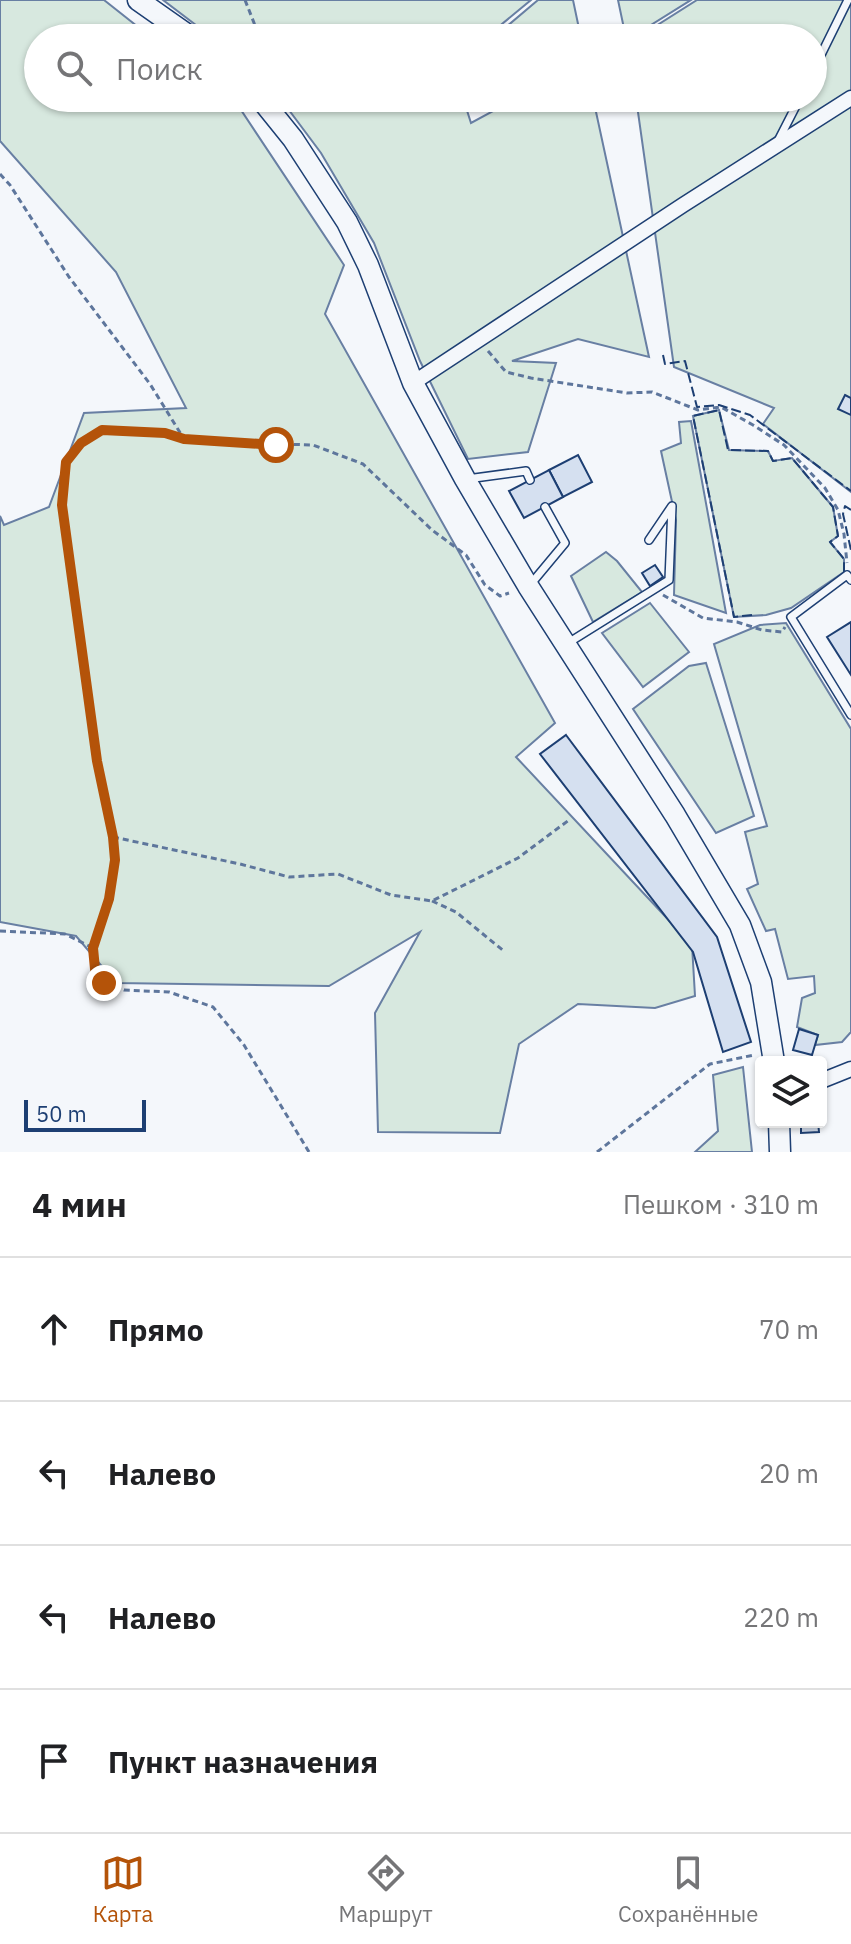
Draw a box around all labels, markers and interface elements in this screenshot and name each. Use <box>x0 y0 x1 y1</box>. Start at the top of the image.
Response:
search box <box>24 24 827 112</box>
icon: search <box>52 46 96 90</box>
text: Поиск <box>116 49 203 88</box>
route start <box>258 427 294 463</box>
route end <box>86 965 122 1001</box>
map controls <box>755 1056 827 1128</box>
button: layers <box>755 1056 827 1128</box>
scale bar <box>24 1096 146 1132</box>
text: 50 m <box>36 1099 87 1128</box>
text: 4 мин <box>32 1182 127 1226</box>
text: Пешком · 310 m <box>623 1187 819 1221</box>
icon: ahead <box>32 1307 76 1351</box>
text: Прямо <box>108 1310 204 1349</box>
text: 70 m <box>759 1312 819 1346</box>
icon: left <box>32 1451 76 1495</box>
text: Налево <box>108 1454 216 1493</box>
text: 20 m <box>759 1456 819 1490</box>
icon: left <box>32 1595 76 1639</box>
text: Налево <box>108 1598 216 1637</box>
text: 220 m <box>743 1600 819 1634</box>
icon: arrive <box>32 1739 76 1783</box>
text: Пункт назначения <box>108 1742 378 1781</box>
tab: Карта <box>93 1851 153 1928</box>
tab: Маршрут <box>339 1851 433 1928</box>
tab: Сохранённые <box>618 1851 758 1928</box>

